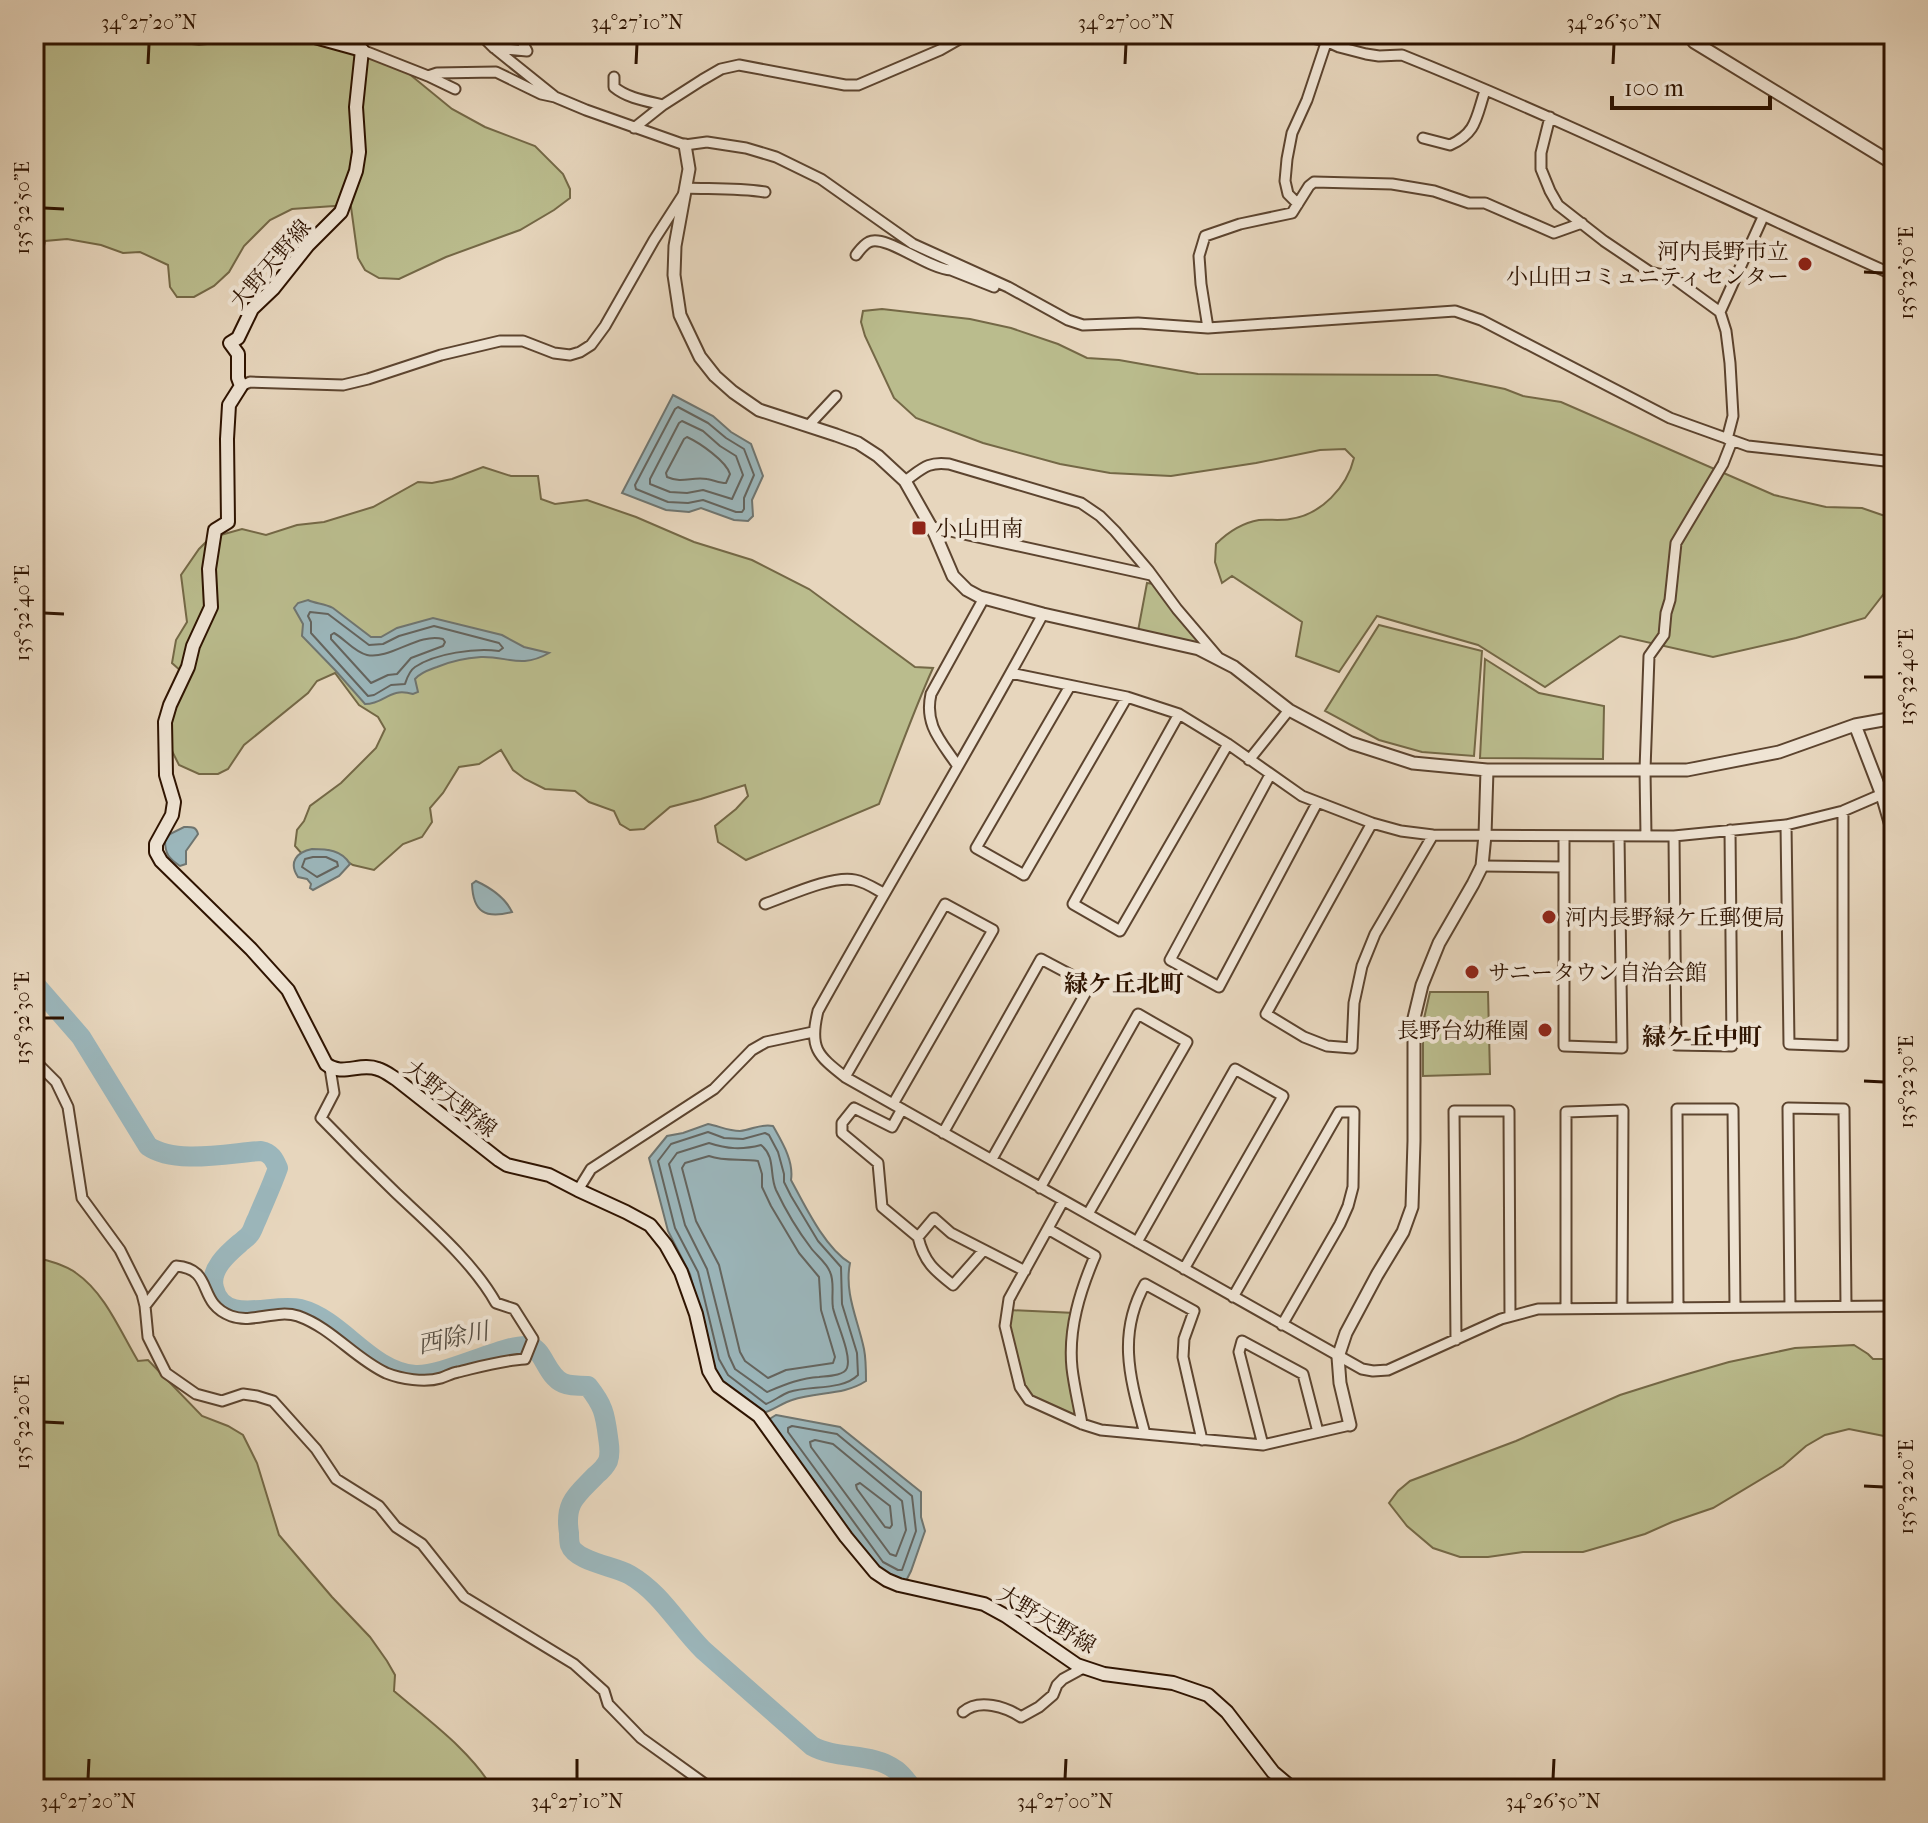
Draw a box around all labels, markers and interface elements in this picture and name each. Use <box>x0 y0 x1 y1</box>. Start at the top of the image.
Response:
text: 34°27'20"N <box>101 11 197 34</box>
text: 34°27'10"N <box>591 11 683 34</box>
text: 34°27'00"N <box>1078 11 1174 34</box>
text: 34°26'50"N <box>1566 11 1662 34</box>
scale bar <box>1612 60 1770 110</box>
text: 100 m <box>1624 74 1684 102</box>
text: 135°32'50"E <box>11 161 34 255</box>
street label: 大野天野線 <box>225 215 317 315</box>
text: 135°32'50"E <box>1895 226 1918 320</box>
place label: 河内長野市立 小山田コミュニティセンター <box>1506 239 1789 290</box>
marker: 河内長野市立 小山田コミュニティセンター <box>1796 255 1814 273</box>
place label: 小山田南 <box>935 516 1023 542</box>
marker: 小山田南 <box>910 519 928 537</box>
text: 135°32'40"E <box>11 565 34 661</box>
text: 135°32'40"E <box>1895 629 1918 725</box>
place label: 河内長野緑ケ丘郵便局 <box>1565 905 1785 931</box>
marker: 河内長野緑ケ丘郵便局 <box>1540 908 1558 926</box>
place label: サニータウン自治会館 <box>1488 960 1707 986</box>
marker: サニータウン自治会館 <box>1463 963 1481 981</box>
district label: 緑ケ丘北町 <box>1064 970 1184 998</box>
text: 135°32'30"E <box>11 971 34 1065</box>
place label: 長野台幼稚園 <box>1397 1018 1529 1044</box>
marker: 長野台幼稚園 <box>1536 1021 1554 1039</box>
district label: 緑ケ丘中町 <box>1642 1023 1762 1051</box>
text: 135°32'30"E <box>1895 1035 1918 1129</box>
street label: 大野天野線 <box>399 1055 502 1143</box>
water label: 西除川 <box>415 1316 494 1359</box>
text: 135°32'20"E <box>11 1374 34 1470</box>
text: 135°32'20"E <box>1895 1439 1918 1535</box>
street label: 大野天野線 <box>993 1580 1100 1659</box>
text: 34°27'20"N <box>40 1790 136 1813</box>
text: 34°27'10"N <box>531 1790 623 1813</box>
text: 34°27'00"N <box>1017 1790 1113 1813</box>
text: 34°26'50"N <box>1505 1790 1601 1813</box>

